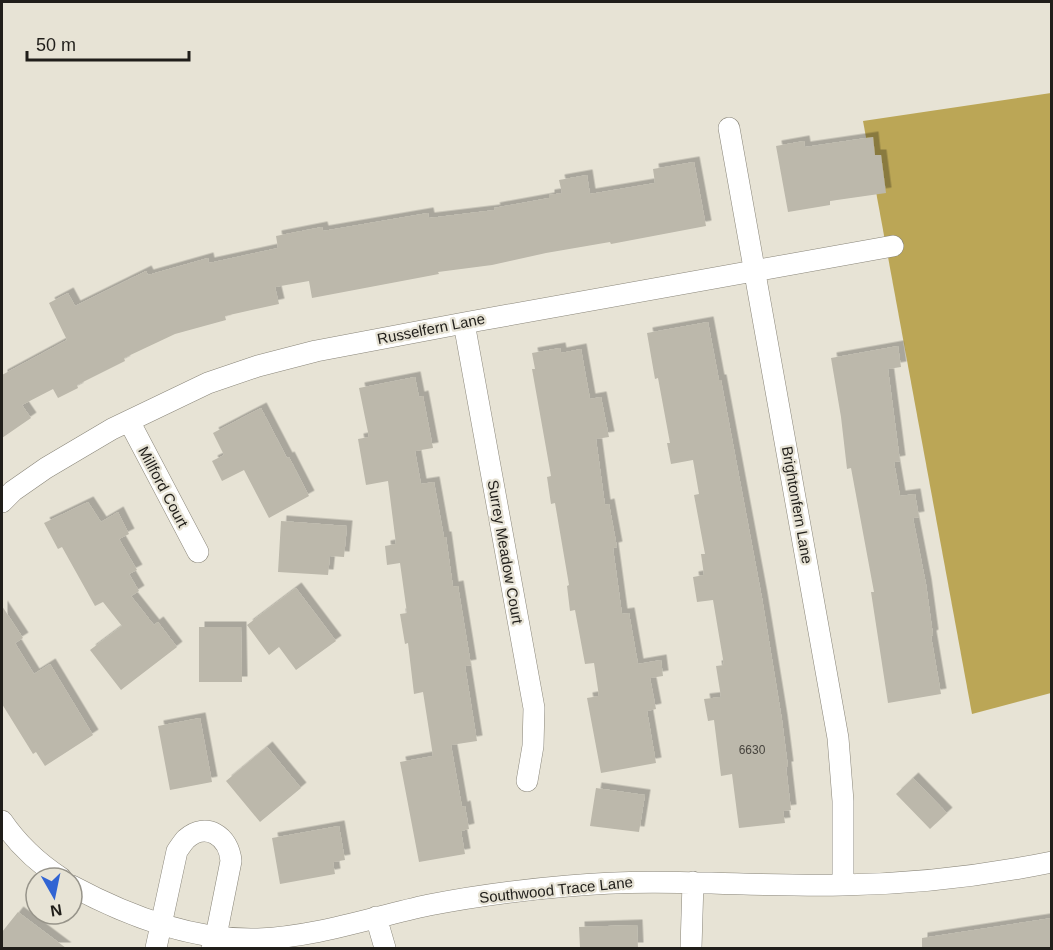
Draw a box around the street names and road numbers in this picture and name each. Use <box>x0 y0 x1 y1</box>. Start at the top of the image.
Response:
street label: Russelfern Lane <box>376 310 486 347</box>
street label: Millford Court <box>135 443 192 531</box>
street label: Brightonfern Lane <box>779 445 816 565</box>
street label: Surrey Meadow Court <box>484 479 527 626</box>
street label: Southwood Trace Lane <box>478 873 634 906</box>

